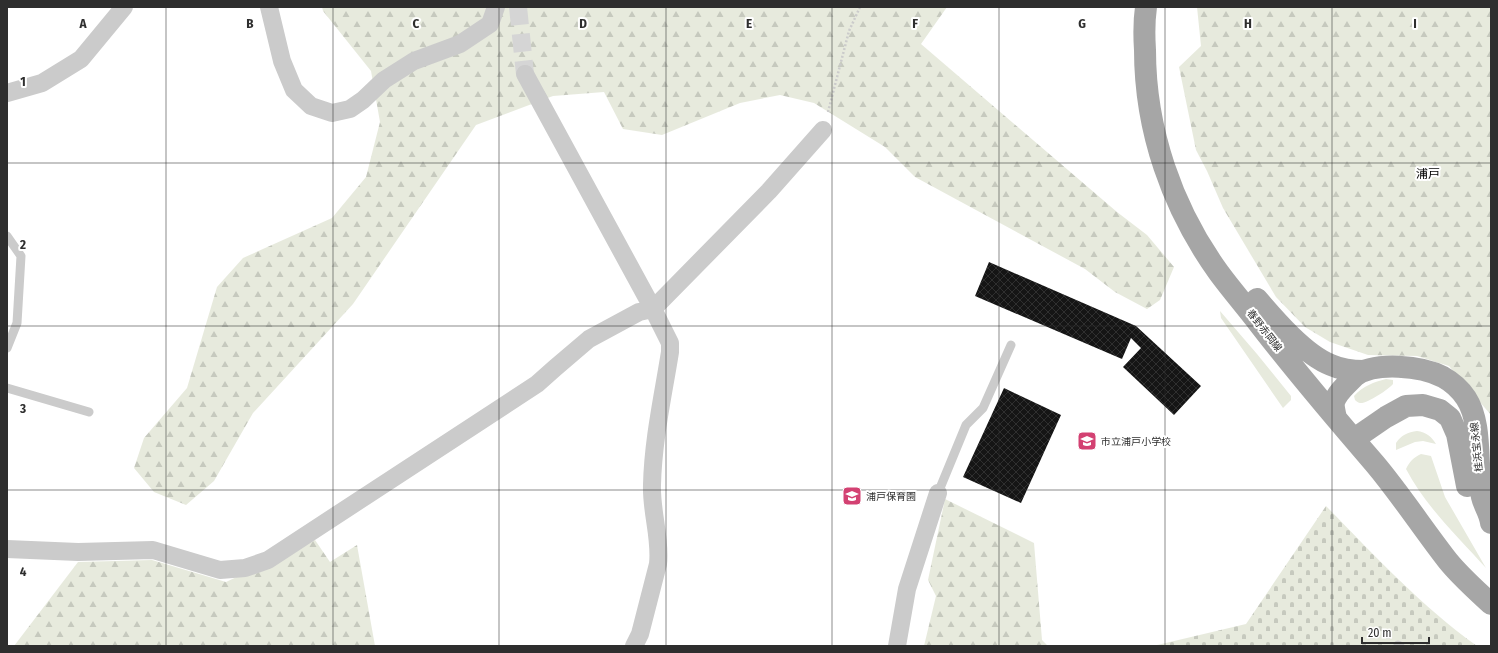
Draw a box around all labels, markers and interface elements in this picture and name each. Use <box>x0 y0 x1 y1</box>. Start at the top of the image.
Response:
text: A <box>78 16 87 31</box>
text: B <box>246 16 254 31</box>
text: C <box>413 16 420 31</box>
text: D <box>579 16 587 31</box>
text: E <box>746 16 752 31</box>
text: F <box>912 16 918 31</box>
text: G <box>1078 16 1086 31</box>
text: H <box>1244 16 1252 31</box>
text: I <box>1413 16 1417 31</box>
text: 1 <box>20 74 26 89</box>
district label: 浦戸 <box>1416 167 1440 181</box>
text: 2 <box>19 237 26 252</box>
street label: 春野赤岡線 <box>1244 307 1284 354</box>
text: 3 <box>19 401 26 416</box>
street label: 桂浜宝永線 <box>1468 421 1486 472</box>
school or university icon: 市立浦戸小学校 <box>1076 430 1098 452</box>
place label: 市立浦戸小学校 <box>1101 436 1171 448</box>
school or university icon: 浦戸保育園 <box>841 485 863 507</box>
place label: 浦戸保育園 <box>866 491 916 503</box>
text: 4 <box>20 564 27 579</box>
scale bar <box>1362 619 1429 645</box>
text: 20 m <box>1368 626 1392 640</box>

